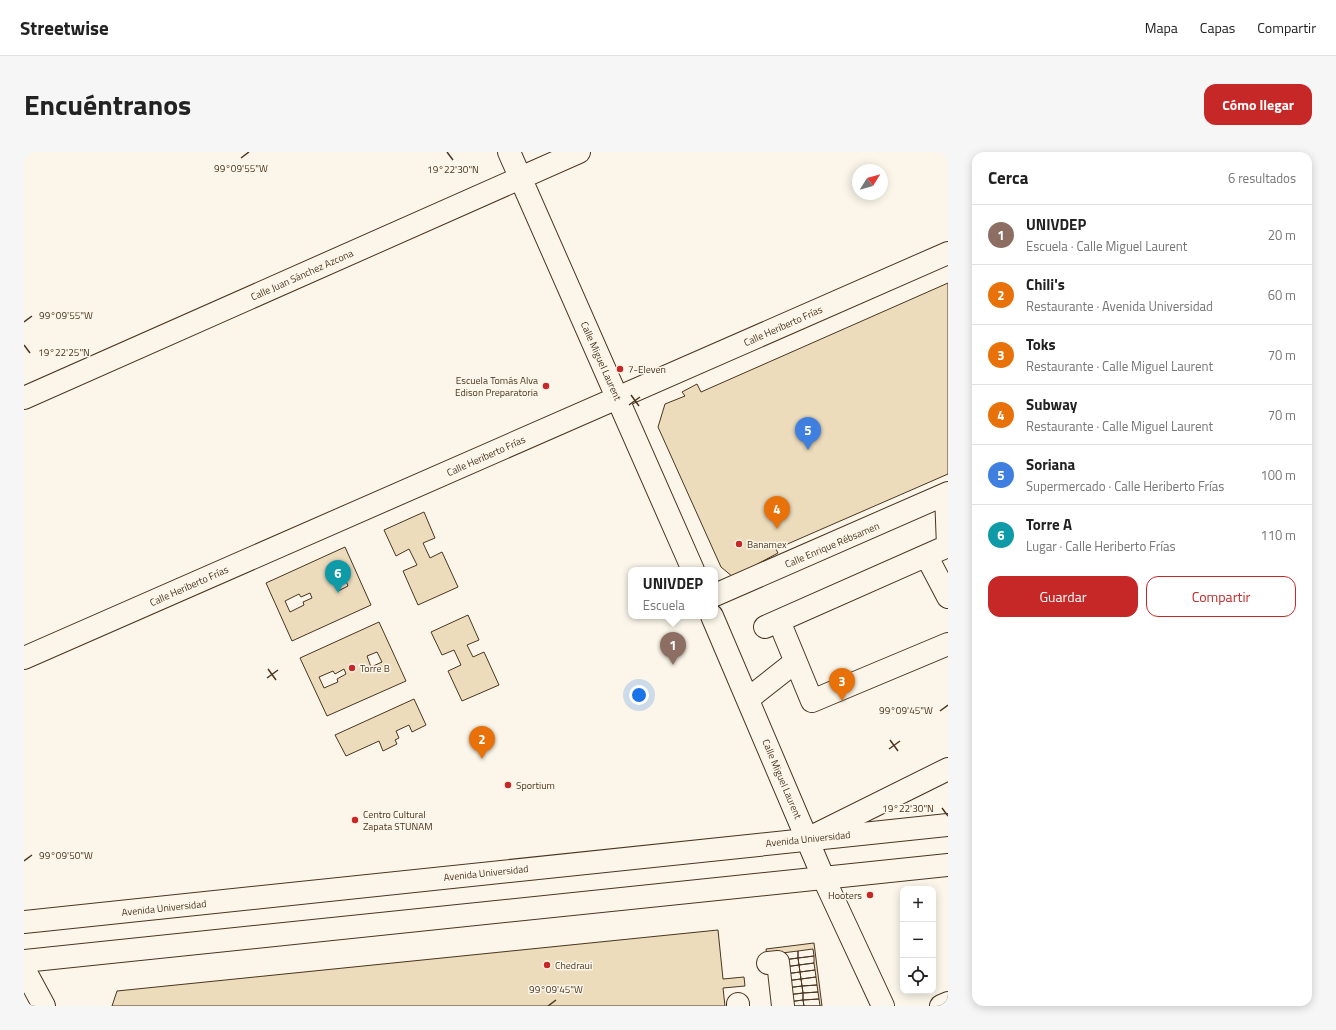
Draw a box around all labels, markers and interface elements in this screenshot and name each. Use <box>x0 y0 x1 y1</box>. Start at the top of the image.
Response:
text: Streetwise <box>20 13 109 42</box>
text: Mapa <box>1145 17 1178 38</box>
text: Capas <box>1200 17 1235 38</box>
text: Compartir <box>1257 17 1316 38</box>
text: Encuéntranos <box>24 83 191 126</box>
button: Cómo llegar <box>1204 84 1312 125</box>
text: 99°09'55"W <box>214 161 268 176</box>
text: 19°22'30"N <box>427 162 479 177</box>
north arrow <box>852 164 888 200</box>
text: Cerca <box>988 165 1028 191</box>
text: 6 resultados <box>1228 168 1296 188</box>
text: UNIVDEP <box>1026 213 1086 236</box>
text: 1 <box>997 225 1005 245</box>
text: 20 m <box>1268 225 1296 245</box>
text: Escuela · Calle Miguel Laurent <box>1026 236 1187 256</box>
street label: Calle Juan Sánchez Azcona <box>248 246 356 304</box>
text: Chili's <box>1026 273 1065 296</box>
text: 2 <box>997 285 1005 305</box>
text: 60 m <box>1268 285 1296 305</box>
text: Restaurante · Avenida Universidad <box>1026 296 1213 316</box>
street label: Calle Heriberto Frías <box>741 302 825 350</box>
text: 99°09'55"W <box>39 308 93 323</box>
street label: Calle Miguel Laurent <box>577 319 625 403</box>
text: Toks <box>1026 333 1056 356</box>
text: 19°22'25"N <box>38 345 90 360</box>
text: 3 <box>997 345 1005 365</box>
text: 70 m <box>1268 345 1296 365</box>
text: Restaurante · Calle Miguel Laurent <box>1026 356 1213 376</box>
place label: 7-Eleven <box>628 362 666 377</box>
marker: 7-Eleven <box>615 364 625 374</box>
place label: Escuela Tomás Alva Edison Preparatoria <box>455 373 538 400</box>
marker: Escuela Tomás Alva Edison Preparatoria <box>541 381 551 391</box>
text: Subway <box>1026 393 1077 416</box>
text: 4 <box>997 405 1005 425</box>
text: 70 m <box>1268 405 1296 425</box>
text: Restaurante · Calle Miguel Laurent <box>1026 416 1213 436</box>
pin: 5 <box>795 417 821 450</box>
street label: Calle Heriberto Frías <box>444 432 528 480</box>
text: Soriana <box>1026 453 1075 476</box>
text: 5 <box>997 465 1005 485</box>
text: 100 m <box>1260 465 1296 485</box>
text: Supermercado · Calle Heriberto Frías <box>1026 476 1224 496</box>
pin: 4 <box>764 496 790 529</box>
text: Torre A <box>1026 513 1072 536</box>
street label: Calle Enrique Rébsamen <box>782 518 882 572</box>
text: 6 <box>997 525 1005 545</box>
text: 110 m <box>1260 525 1296 545</box>
text: Lugar · Calle Heriberto Frías <box>1026 536 1176 556</box>
place label: Banamex <box>747 537 787 552</box>
marker: Banamex <box>734 539 744 549</box>
pin: 6 <box>325 560 351 593</box>
street label: Calle Heriberto Frías <box>147 562 231 610</box>
popup <box>628 567 718 619</box>
text: UNIVDEP <box>643 572 703 595</box>
button: Guardar <box>988 576 1138 617</box>
button: Compartir <box>1146 576 1296 617</box>
text: Escuela <box>643 595 685 615</box>
pin: 1 <box>660 632 686 665</box>
place label: Torre B <box>360 661 390 676</box>
marker: Torre B <box>347 663 357 673</box>
pin: 3 <box>829 668 855 701</box>
your location <box>629 685 649 705</box>
text: 99°09'45"W <box>879 703 933 718</box>
pin: 2 <box>469 726 495 759</box>
street label: Calle Miguel Laurent <box>758 737 806 822</box>
place label: Sportium <box>516 778 555 793</box>
marker: Sportium <box>503 780 513 790</box>
text: 19°22'30"N <box>882 801 934 816</box>
place label: Centro Cultural Zapata STUNAM <box>363 807 433 834</box>
marker: Centro Cultural Zapata STUNAM <box>350 815 360 825</box>
street label: Avenida Universidad <box>765 827 851 851</box>
text: 99°09'50"W <box>39 848 93 863</box>
street label: Avenida Universidad <box>443 861 529 885</box>
map controls <box>900 886 936 994</box>
button: + <box>900 886 936 922</box>
place label: Hooters <box>828 888 862 903</box>
marker: Hooters <box>865 890 875 900</box>
street label: Avenida Universidad <box>121 896 207 920</box>
button: − <box>900 922 936 958</box>
place label: Chedraui <box>555 958 592 973</box>
button: locate <box>900 958 936 994</box>
marker: Chedraui <box>542 960 552 970</box>
text: 99°09'45"W <box>529 982 583 997</box>

